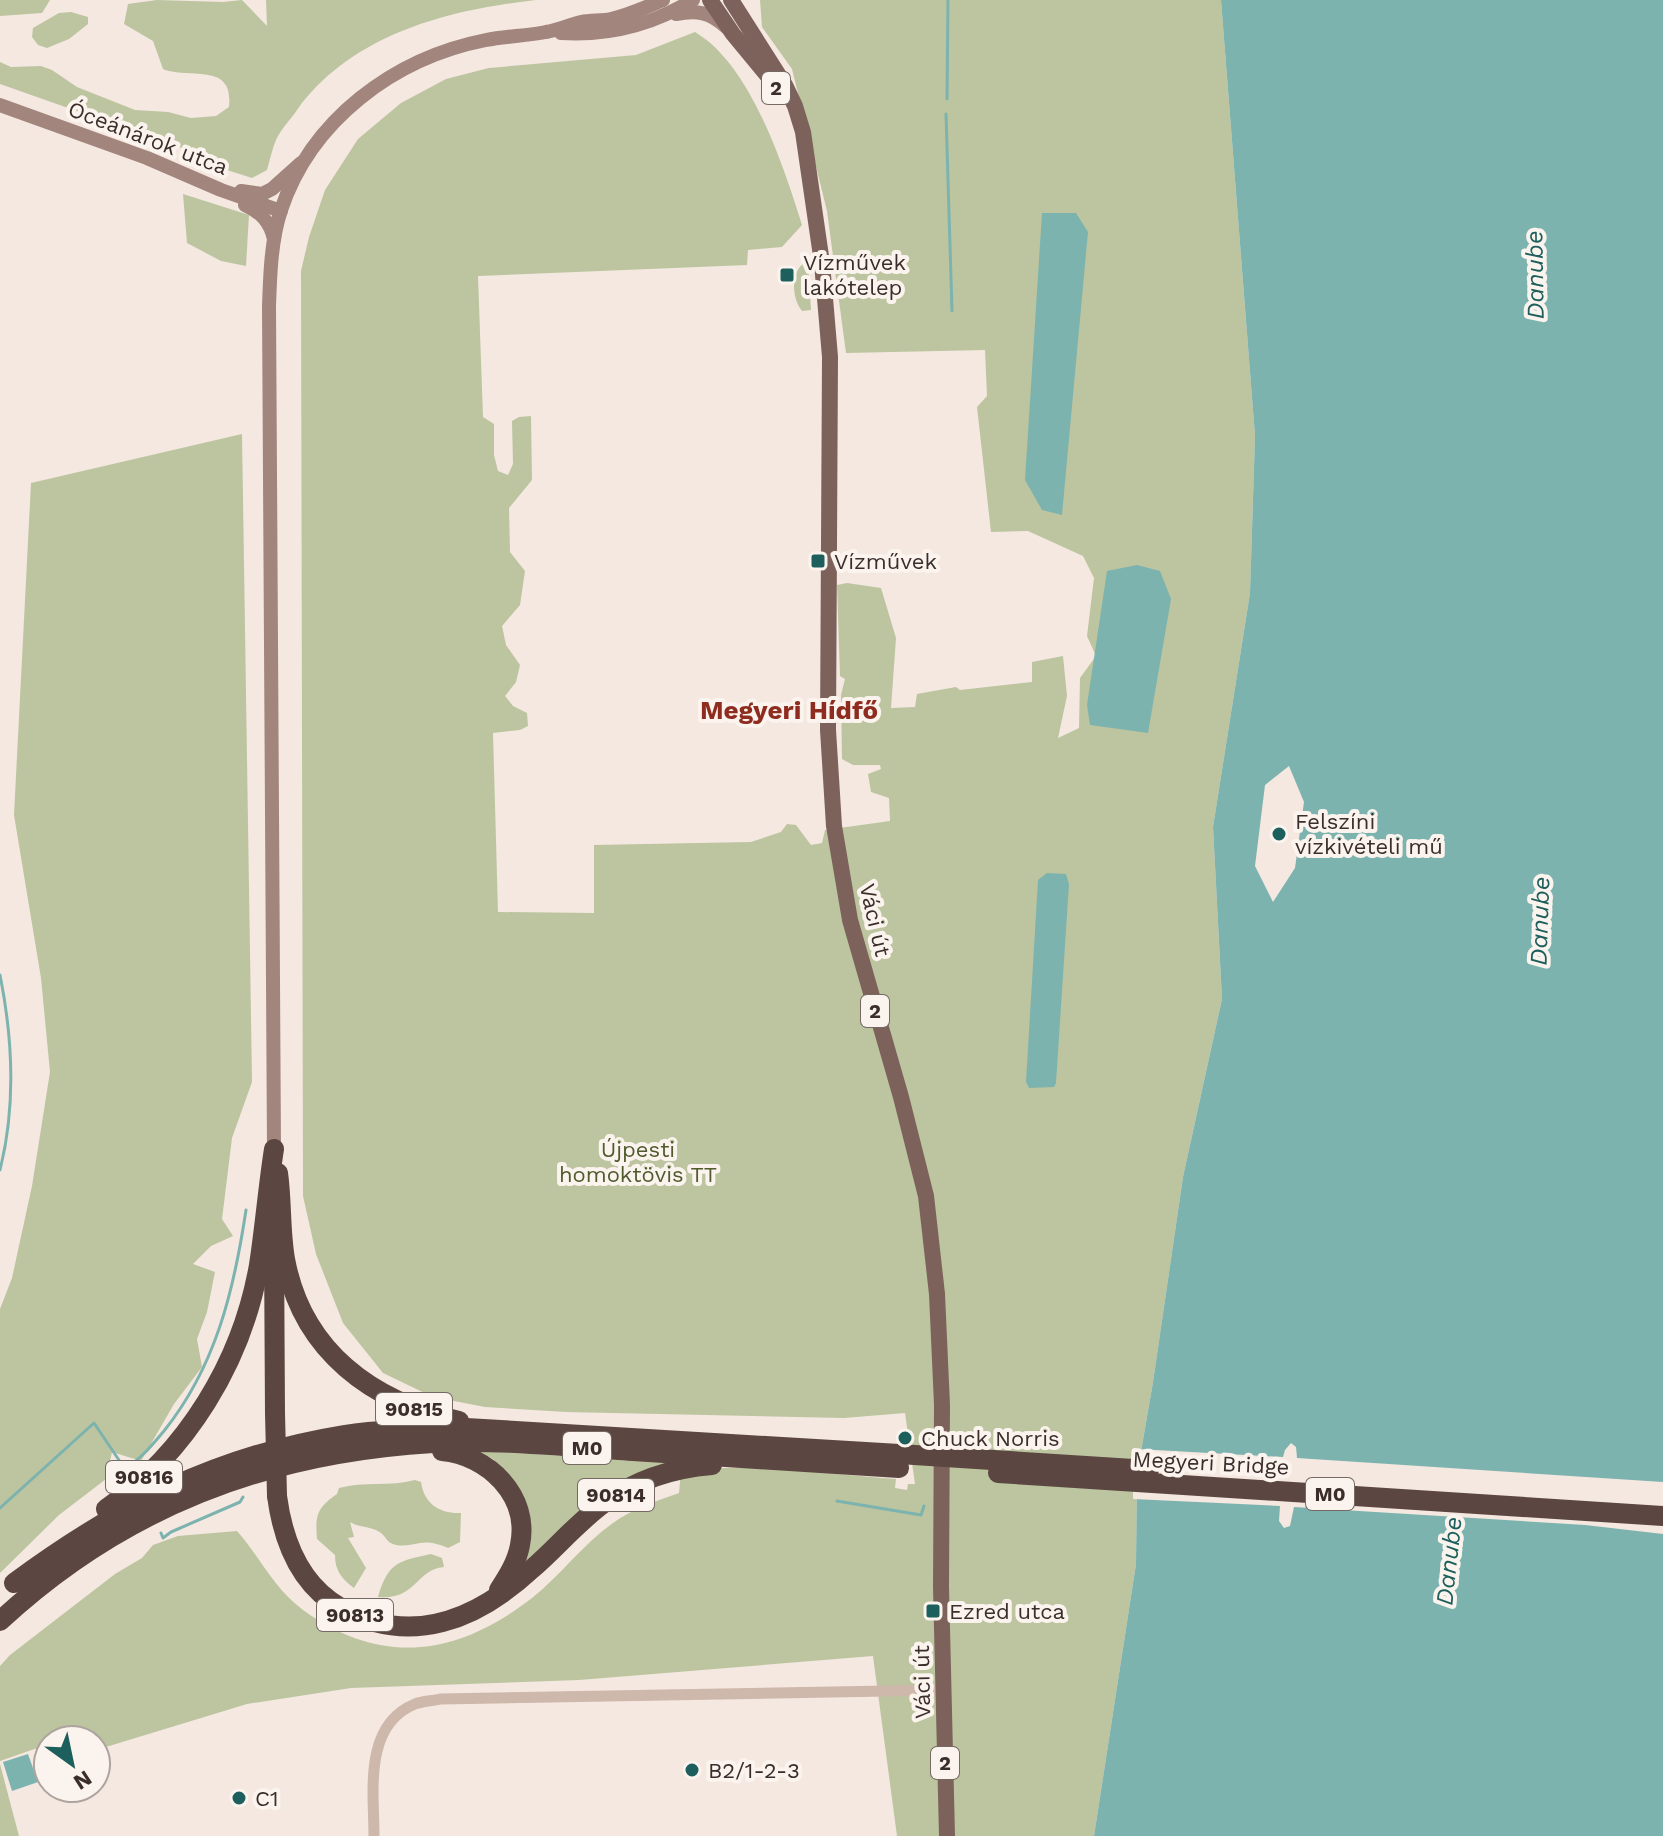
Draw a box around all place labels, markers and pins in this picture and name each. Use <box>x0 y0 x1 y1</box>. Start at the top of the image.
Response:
place label: Vízművek lakótelep <box>803 250 906 300</box>
marker: Vízművek lakótelep <box>778 266 796 284</box>
place label: Vízművek <box>834 549 937 574</box>
marker: Vízművek <box>809 552 827 570</box>
place label: Felszíni vízkivételi mű <box>1295 809 1443 859</box>
marker: Felszíni vízkivételi mű <box>1270 825 1288 843</box>
place label: Chuck Norris <box>921 1426 1060 1451</box>
marker: Chuck Norris <box>896 1429 914 1447</box>
place label: Ezred utca <box>949 1599 1065 1624</box>
marker: Ezred utca <box>924 1602 942 1620</box>
place label: B2/1-2-3 <box>708 1758 800 1783</box>
marker: B2/1-2-3 <box>683 1761 701 1779</box>
place label: C1 <box>255 1786 279 1811</box>
marker: C1 <box>230 1789 248 1807</box>

